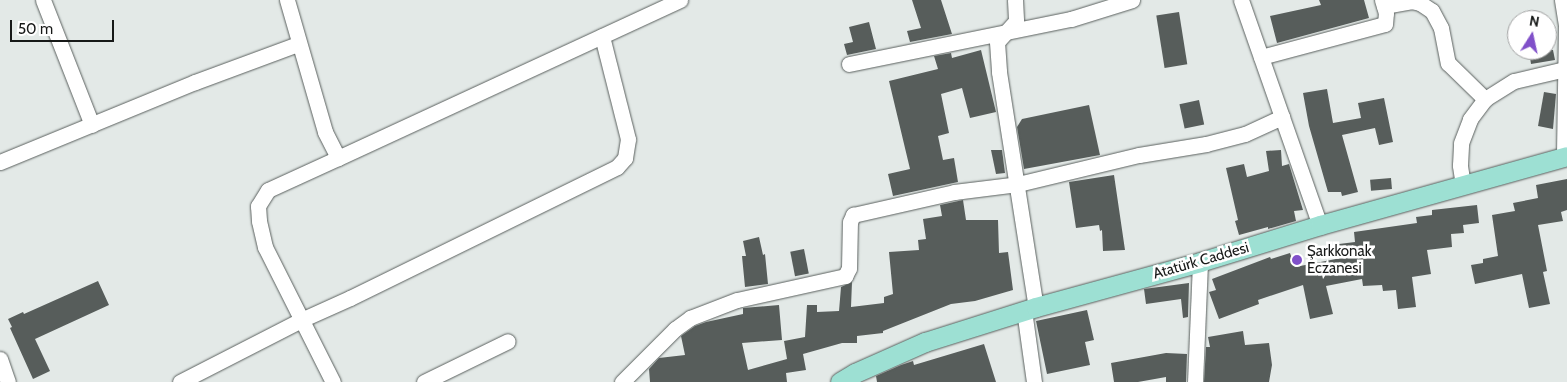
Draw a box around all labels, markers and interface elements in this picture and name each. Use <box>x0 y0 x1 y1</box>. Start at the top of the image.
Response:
scale bar <box>12 10 116 42</box>
north arrow <box>1507 10 1557 60</box>
text: N <box>1528 11 1541 31</box>
text: 50 m <box>18 20 53 38</box>
street label: Atatürk Caddesi <box>1151 239 1251 283</box>
place label: Şarkkonak Eczanesi <box>1307 242 1371 277</box>
marker: Şarkkonak Eczanesi <box>1291 254 1303 266</box>

